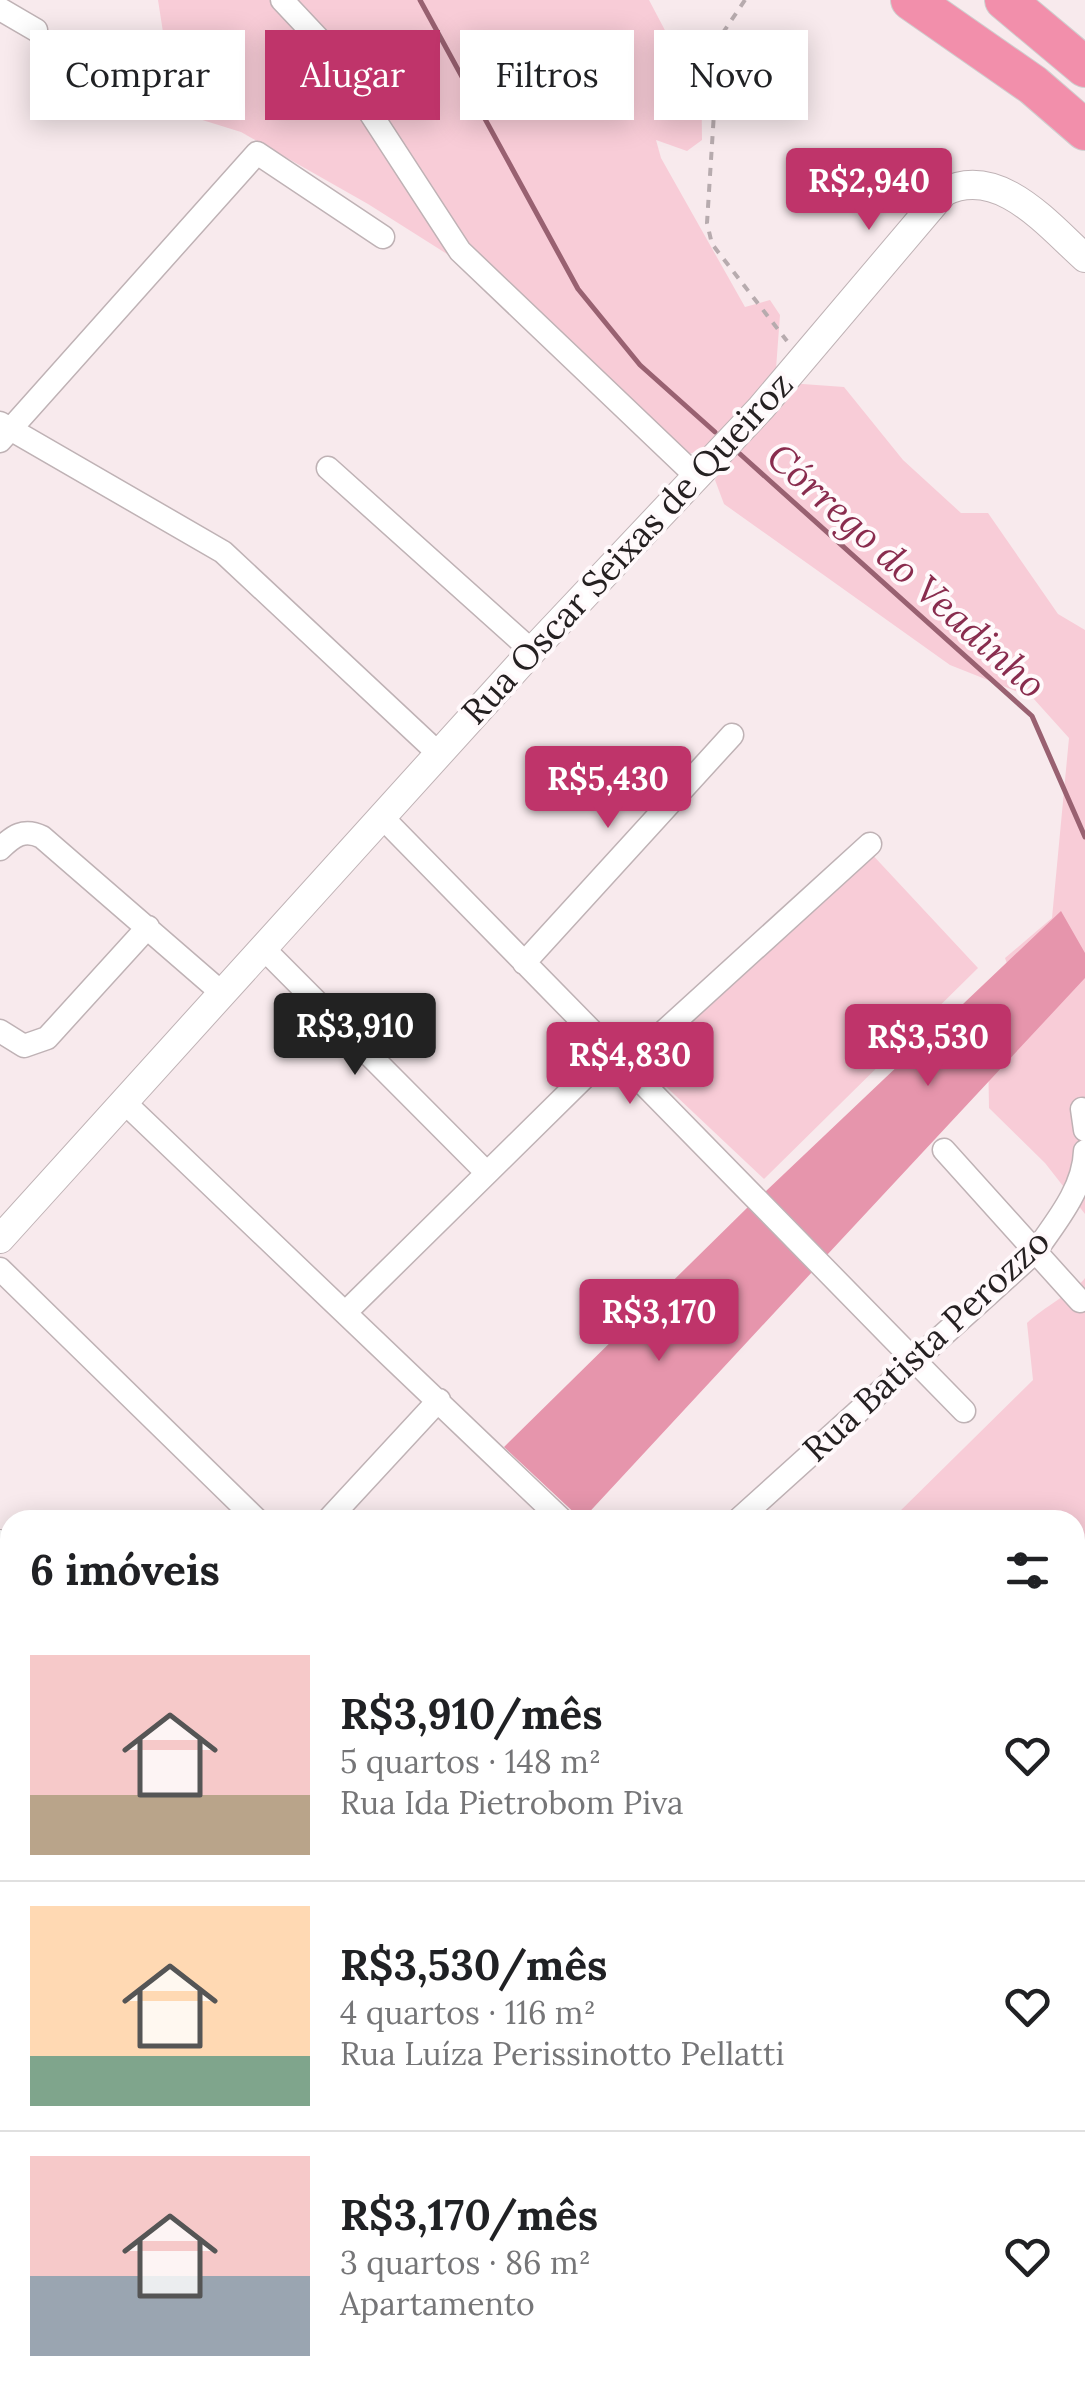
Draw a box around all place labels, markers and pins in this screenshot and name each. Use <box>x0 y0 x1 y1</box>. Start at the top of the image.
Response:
pin: R$2,940 <box>777 148 961 233</box>
pin: R$5,430 <box>516 746 700 831</box>
pin: R$3,910 <box>263 993 447 1078</box>
pin: R$3,530 <box>836 1004 1020 1089</box>
pin: R$4,830 <box>538 1022 722 1107</box>
pin: R$3,170 <box>567 1279 751 1364</box>

